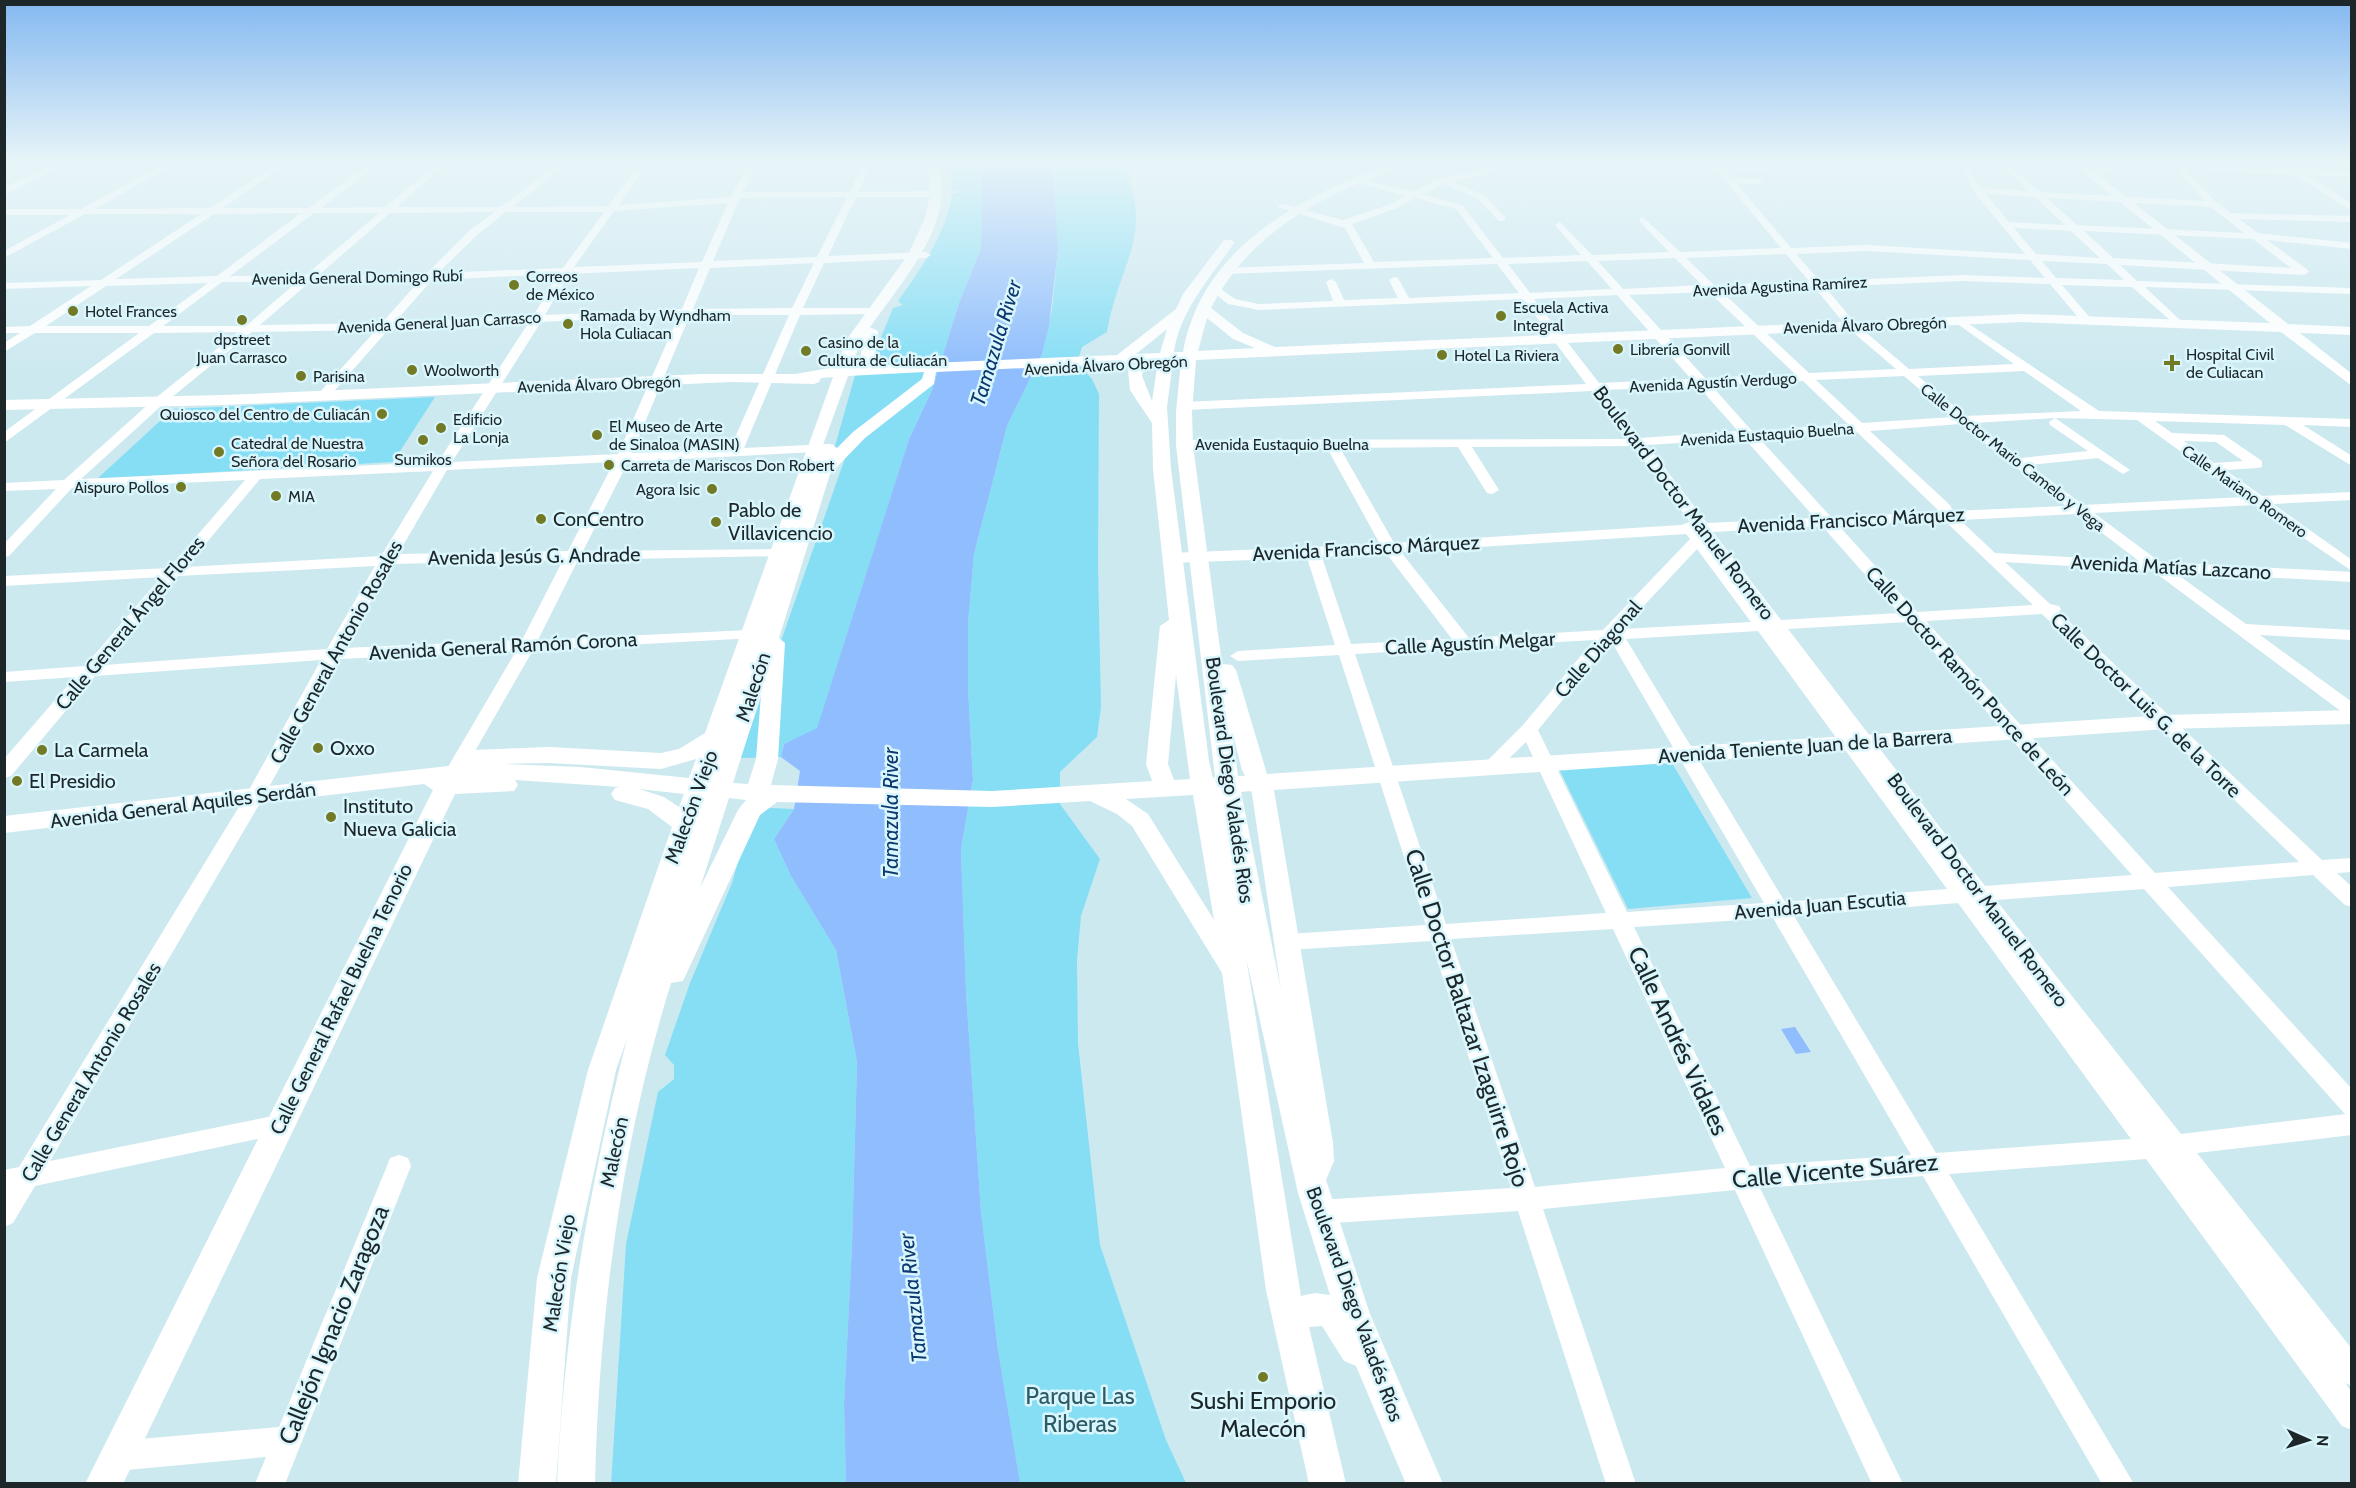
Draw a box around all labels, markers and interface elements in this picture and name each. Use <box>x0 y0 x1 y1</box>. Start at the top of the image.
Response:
street label: Avenida General Domingo Rubí <box>251 266 463 289</box>
place label: Correos de México <box>526 267 595 304</box>
street label: Avenida Agustina Ramírez <box>1692 272 1868 301</box>
water label: Tamazula River <box>965 275 1027 409</box>
marker: Correos de México <box>507 278 521 292</box>
place label: Escuela Activa Integral <box>1513 298 1609 335</box>
place label: Hotel Frances <box>85 302 177 321</box>
marker: Hotel Frances <box>66 304 80 318</box>
place label: Ramada by Wyndham Hola Culiacan <box>580 306 731 343</box>
street label: Avenida General Juan Carrasco <box>337 308 542 337</box>
marker: Escuela Activa Integral <box>1494 309 1508 323</box>
marker: dpstreet Juan Carrasco <box>235 313 249 327</box>
street label: Avenida Álvaro Obregón <box>1783 313 1947 338</box>
marker: Ramada by Wyndham Hola Culiacan <box>561 317 575 331</box>
place label: dpstreet Juan Carrasco <box>196 330 287 367</box>
place label: Casino de la Cultura de Culiacán <box>818 333 947 370</box>
place label: Librería Gonvill <box>1630 340 1730 359</box>
marker: Librería Gonvill <box>1611 342 1625 356</box>
marker: Casino de la Cultura de Culiacán <box>799 344 813 358</box>
place label: Hospital Civil de Culiacan <box>2186 345 2274 382</box>
place label: Hotel La Riviera <box>1454 346 1559 365</box>
marker: Hotel La Riviera <box>1435 348 1449 362</box>
street label: Avenida Álvaro Obregón <box>1024 352 1188 379</box>
marker: Hospital Civil de Culiacan <box>2163 354 2181 372</box>
place label: Woolworth <box>424 361 499 380</box>
marker: Woolworth <box>405 363 419 377</box>
place label: Parisina <box>313 367 365 386</box>
marker: Parisina <box>294 369 308 383</box>
street label: Avenida Agustín Verdugo <box>1629 369 1797 396</box>
street label: Avenida Álvaro Obregón <box>517 372 681 397</box>
street label: Calle Doctor Mario Camelo y Vega <box>1917 379 2109 536</box>
street label: Boulevard Doctor Manuel Romero <box>1588 381 1780 625</box>
place label: Quiosco del Centro de Culiacán <box>160 405 370 424</box>
marker: Quiosco del Centro de Culiacán <box>375 407 389 421</box>
place label: Edificio La Lonja <box>453 410 509 447</box>
place label: El Museo de Arte de Sinaloa (MASIN) <box>609 417 740 454</box>
street label: Avenida Eustaquio Buelna <box>1680 419 1855 450</box>
marker: Edificio La Lonja <box>434 421 448 435</box>
marker: El Museo de Arte de Sinaloa (MASIN) <box>590 428 604 442</box>
marker: Sumikos <box>416 433 430 447</box>
place label: Catedral de Nuestra Señora del Rosario <box>231 434 364 471</box>
street label: Avenida Eustaquio Buelna <box>1195 435 1369 454</box>
street label: Calle Mariano Romero <box>2178 441 2311 542</box>
marker: Catedral de Nuestra Señora del Rosario <box>212 445 226 459</box>
place label: Sumikos <box>394 450 452 469</box>
place label: Carreta de Mariscos Don Robert <box>621 456 835 475</box>
marker: Carreta de Mariscos Don Robert <box>602 458 616 472</box>
place label: Aispuro Pollos <box>74 478 169 497</box>
marker: Aispuro Pollos <box>174 480 188 494</box>
place label: Agora Isic <box>636 480 700 499</box>
marker: Agora Isic <box>705 482 719 496</box>
place label: MIA <box>288 487 315 506</box>
marker: MIA <box>269 489 283 503</box>
place label: Pablo de Villavicencio <box>728 498 833 545</box>
street label: Avenida Francisco Márquez <box>1737 502 1965 538</box>
place label: ConCentro <box>553 507 644 531</box>
marker: ConCentro <box>534 512 548 526</box>
marker: Pablo de Villavicencio <box>709 515 723 529</box>
street label: Avenida Francisco Márquez <box>1252 530 1480 566</box>
street label: Calle General Ángel Flores <box>50 531 210 715</box>
street label: Calle General Antonio Rosales <box>265 536 407 768</box>
street label: Avenida Jesús G. Andrade <box>428 542 640 570</box>
street label: Avenida Matías Lazcano <box>2070 550 2272 584</box>
street label: Calle Doctor Ramón Ponce de León <box>1861 562 2079 800</box>
street label: Calle Diagonal <box>1549 595 1647 702</box>
street label: Calle Doctor Luis G. de la Torre <box>2046 608 2246 802</box>
street label: Avenida General Ramón Corona <box>368 627 638 665</box>
street label: Calle Agustín Melgar <box>1384 627 1556 659</box>
street label: Malecón <box>731 649 775 725</box>
street label: Boulevard Diego Valadés Ríos <box>1201 655 1259 905</box>
street label: Avenida Teniente Juan de la Barrera <box>1657 724 1953 768</box>
place label: Oxxo <box>330 736 375 760</box>
place label: La Carmela <box>54 738 149 762</box>
marker: Oxxo <box>311 741 325 755</box>
marker: La Carmela <box>35 743 49 757</box>
water label: Tamazula River <box>878 746 903 878</box>
street label: Malecón Viejo <box>659 747 723 867</box>
street label: Boulevard Doctor Manuel Romero <box>1882 768 2074 1012</box>
place label: El Presidio <box>29 769 116 793</box>
marker: El Presidio <box>10 774 24 788</box>
street label: Avenida General Aquiles Serdán <box>49 777 317 833</box>
place label: Instituto Nueva Galicia <box>343 794 457 841</box>
marker: Instituto Nueva Galicia <box>324 810 338 824</box>
street label: Calle Doctor Baltazar Izaguirre Rojo <box>1399 845 1536 1191</box>
street label: Calle General Rafael Buelna Tenorio <box>265 860 417 1138</box>
street label: Avenida Juan Escutia <box>1733 886 1907 924</box>
street label: Calle Andrés Vidales <box>1622 942 1735 1140</box>
street label: Calle General Antonio Rosales <box>16 958 166 1186</box>
street label: Malecón <box>595 1114 633 1190</box>
street label: Calle Vicente Suárez <box>1731 1147 1939 1194</box>
street label: Boulevard Diego Valadés Ríos <box>1301 1183 1409 1425</box>
street label: Callejón Ignacio Zaragoza <box>272 1201 395 1449</box>
street label: Malecón Viejo <box>538 1212 580 1334</box>
water label: Tamazula River <box>893 1230 932 1364</box>
marker: Sushi Emporio Malecón <box>1256 1370 1270 1384</box>
park label: Parque Las Riberas <box>1025 1381 1135 1438</box>
place label: Sushi Emporio Malecón <box>1190 1386 1336 1443</box>
north arrow <box>2278 1410 2338 1470</box>
text: N <box>2313 1435 2332 1447</box>

